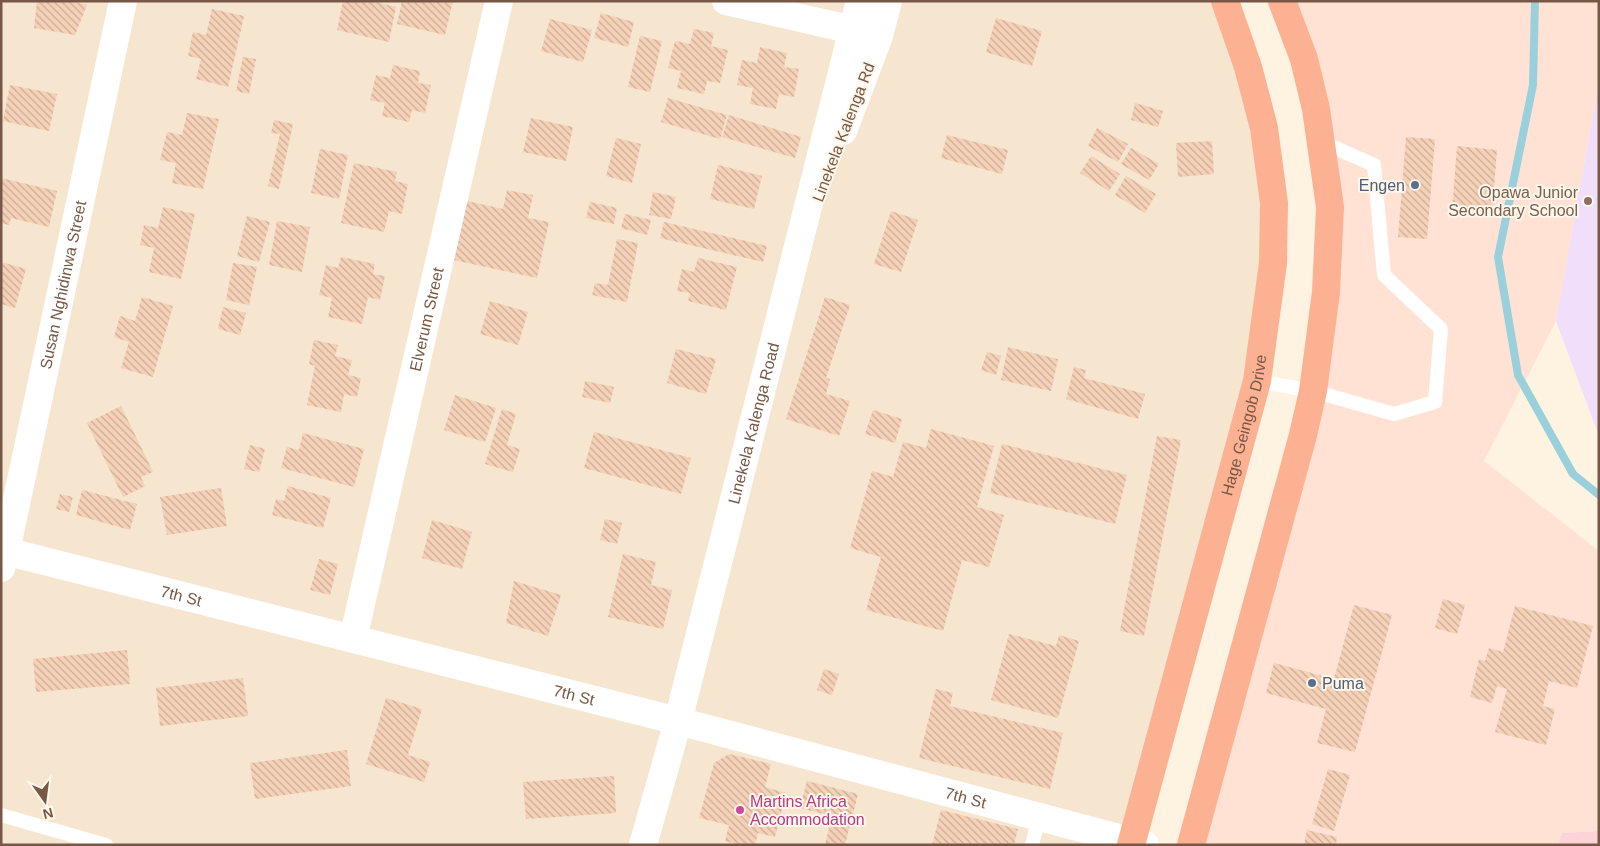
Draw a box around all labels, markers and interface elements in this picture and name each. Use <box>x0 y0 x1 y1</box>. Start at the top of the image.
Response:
street label: Linekela Kalenga Rd <box>809 60 878 204</box>
place label: Engen <box>1359 177 1405 194</box>
marker: Engen <box>1409 179 1421 191</box>
place label: Opawa Junior Secondary School <box>1448 184 1579 219</box>
marker: Opawa Junior Secondary School <box>1582 195 1594 207</box>
street label: Susan Nghidinwa Street <box>37 198 89 371</box>
street label: Elverum Street <box>407 265 447 373</box>
street label: Linekela Kalenga Road <box>725 341 782 506</box>
street label: Hage Geingob Drive <box>1218 353 1270 498</box>
street label: 7th St <box>159 583 204 610</box>
place label: Puma <box>1322 675 1364 692</box>
marker: Puma <box>1306 677 1318 689</box>
street label: 7th St <box>552 682 597 709</box>
north arrow <box>20 776 70 826</box>
street label: 7th St <box>943 784 989 812</box>
place label: Martins Africa Accommodation <box>750 793 865 828</box>
marker: Martins Africa Accommodation <box>734 804 746 816</box>
text: N <box>41 805 55 823</box>

